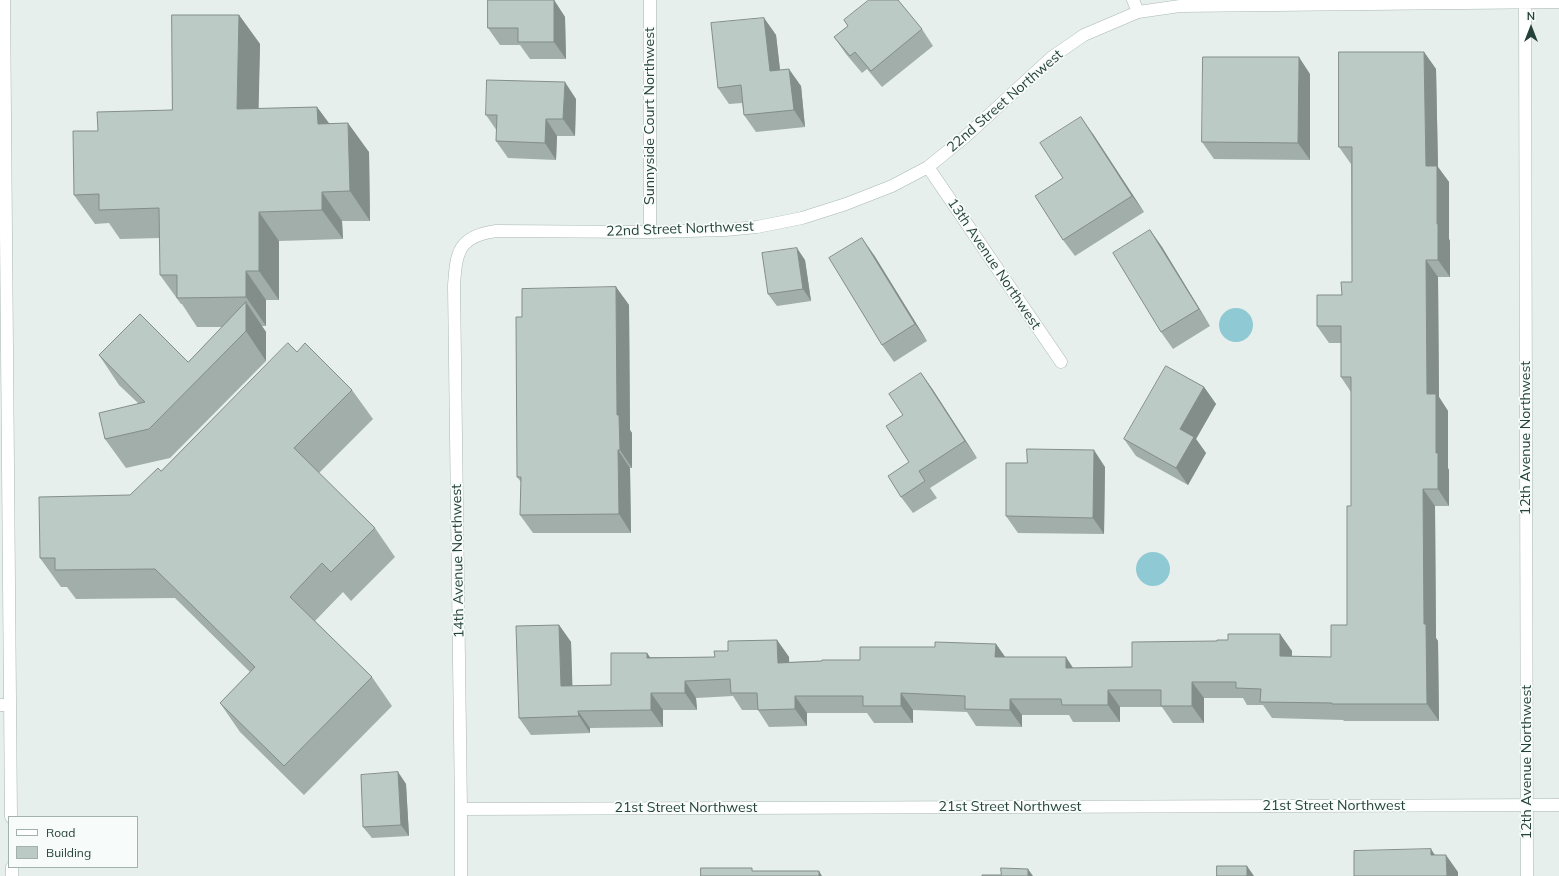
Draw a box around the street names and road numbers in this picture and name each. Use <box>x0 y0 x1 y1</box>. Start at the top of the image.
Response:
street label: Sunnyside Court Northwest <box>642 27 658 205</box>
street label: 22nd Street Northwest <box>944 46 1066 156</box>
street label: 13th Avenue Northwest <box>944 195 1044 333</box>
street label: 22nd Street Northwest <box>606 218 754 240</box>
street label: 12th Avenue Northwest <box>1518 361 1534 515</box>
street label: 14th Avenue Northwest <box>448 484 468 638</box>
street label: 12th Avenue Northwest <box>1519 685 1535 839</box>
street label: 21st Street Northwest <box>1263 798 1405 814</box>
street label: 21st Street Northwest <box>939 799 1081 815</box>
street label: 21st Street Northwest <box>615 800 757 816</box>

